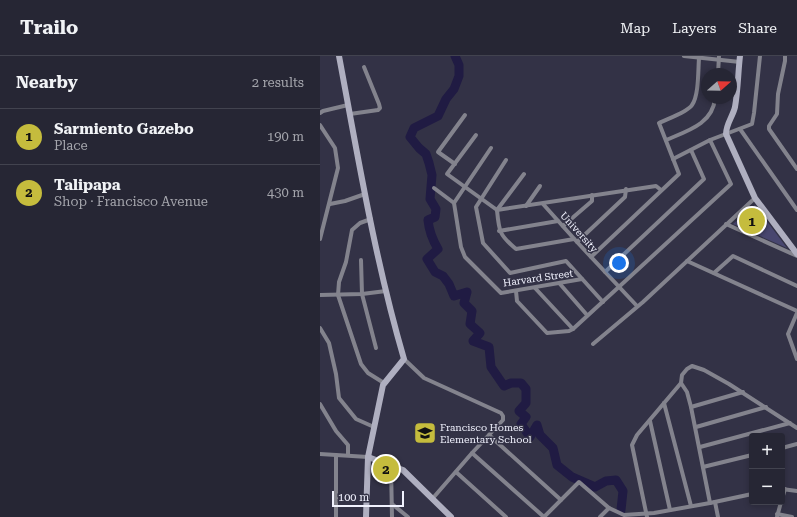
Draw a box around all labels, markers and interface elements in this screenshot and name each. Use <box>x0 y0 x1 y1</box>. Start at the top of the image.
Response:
text: Trailo <box>20 16 78 39</box>
text: Map <box>620 20 650 36</box>
text: Layers <box>672 20 716 36</box>
text: Share <box>738 20 777 36</box>
north arrow <box>701 68 737 104</box>
text: Nearby <box>16 72 78 92</box>
text: 2 results <box>252 75 304 90</box>
text: Sarmiento Gazebo <box>54 120 194 138</box>
text: 1 <box>25 129 33 144</box>
text: 190 m <box>267 129 304 144</box>
text: Place <box>54 138 88 153</box>
text: Talipapa <box>54 176 121 194</box>
text: 2 <box>25 185 33 200</box>
text: 430 m <box>267 185 304 200</box>
text: Shop · Francisco Avenue <box>54 194 208 209</box>
pin: 1 <box>739 206 765 236</box>
street label: University <box>558 210 600 254</box>
your location <box>609 253 629 273</box>
street label: Harvard Street <box>502 268 574 288</box>
school or university icon: Francisco Homes Elementary School <box>412 420 438 446</box>
place label: Francisco Homes Elementary School <box>440 422 532 445</box>
map controls <box>749 433 785 505</box>
button: + <box>749 433 785 469</box>
pin: 2 <box>373 454 399 484</box>
button: − <box>749 469 785 505</box>
scale bar <box>332 489 404 508</box>
text: 100 m <box>338 491 369 504</box>

